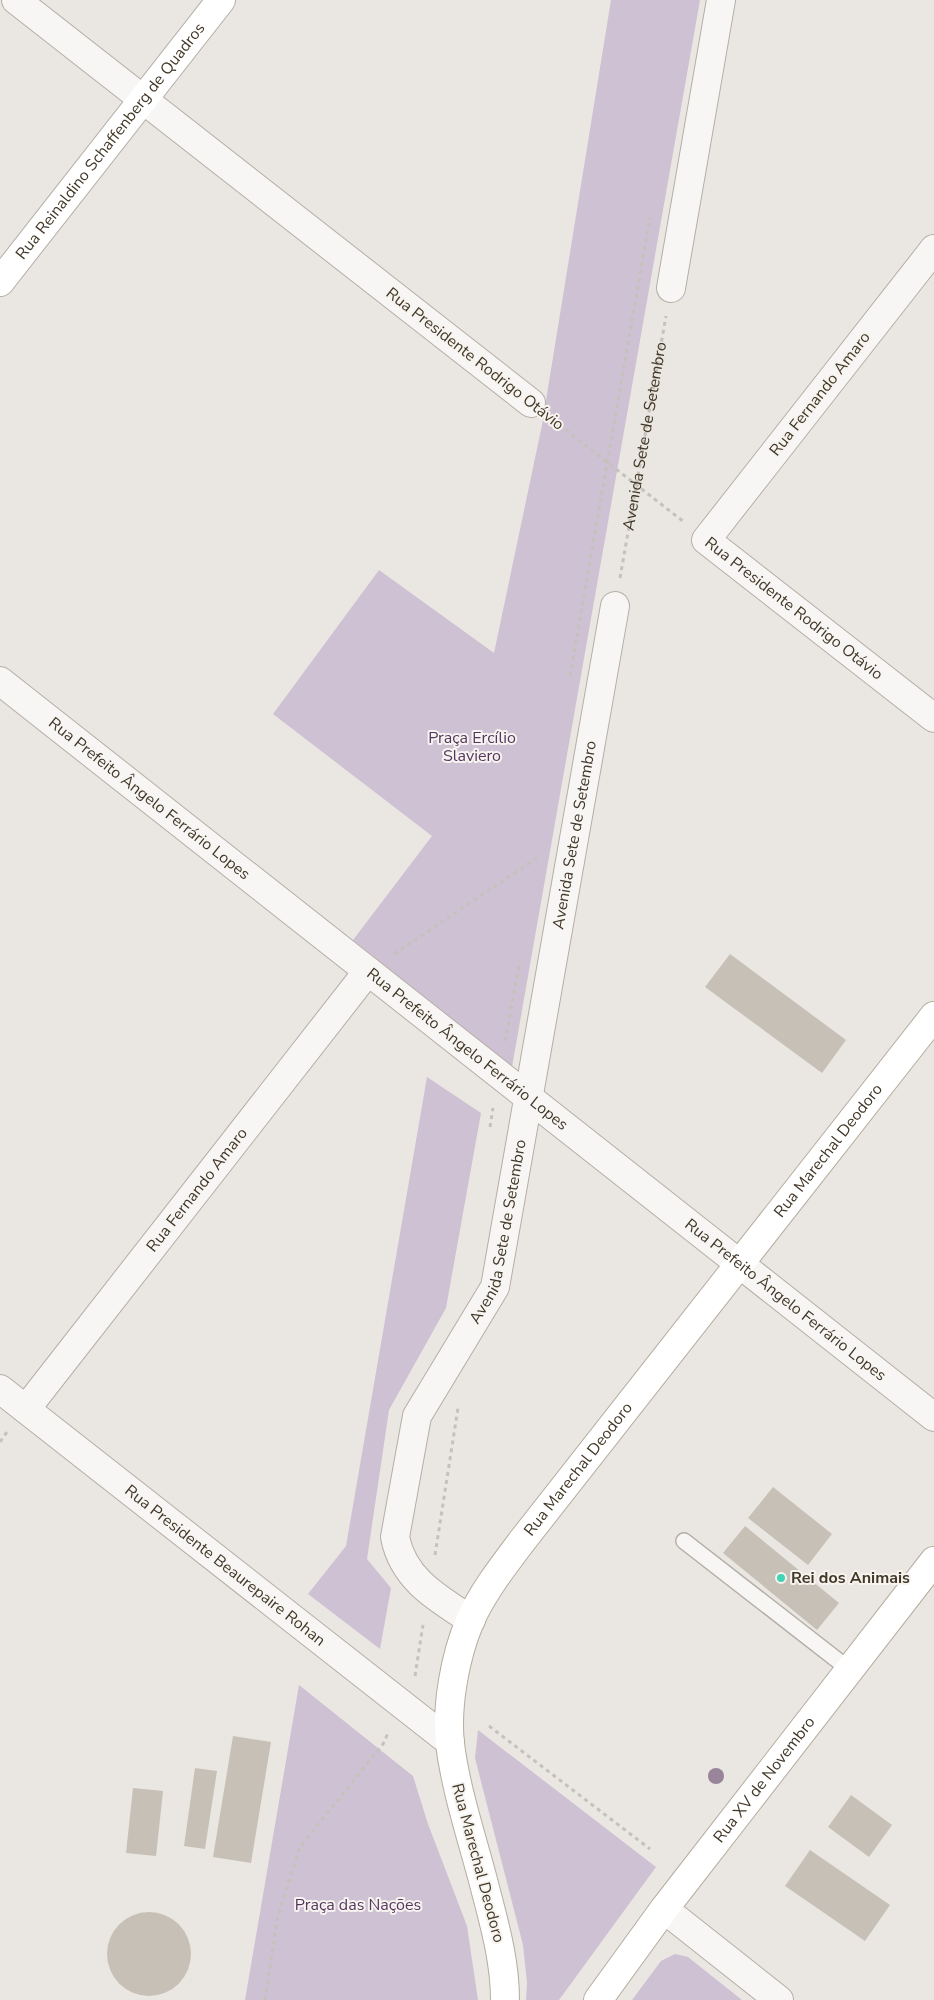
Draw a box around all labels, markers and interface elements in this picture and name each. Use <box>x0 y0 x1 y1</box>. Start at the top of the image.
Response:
street label: Rua Reinaldino Schaffenberg de Quadros <box>11 18 210 264</box>
street label: Rua Presidente Rodrigo Otávio <box>381 282 569 436</box>
street label: Rua Fernando Amaro <box>764 327 876 461</box>
street label: Avenida Sete de Setembro <box>618 340 672 532</box>
street label: Rua Presidente Rodrigo Otávio <box>700 532 888 685</box>
street label: Rua Prefeito Ângelo Ferrário Lopes <box>44 712 255 885</box>
park label: Praça Ercílio Slaviero <box>428 727 516 767</box>
street label: Avenida Sete de Setembro <box>547 739 602 931</box>
street label: Rua Prefeito Ângelo Ferrário Lopes <box>362 963 573 1136</box>
street label: Rua Marechal Deodoro <box>769 1079 888 1222</box>
street label: Rua Fernando Amaro <box>142 1123 253 1257</box>
street label: Avenida Sete de Setembro <box>464 1138 532 1328</box>
street label: Rua Prefeito Ângelo Ferrário Lopes <box>680 1214 891 1386</box>
street label: Rua Marechal Deodoro <box>519 1398 638 1541</box>
street label: Rua Presidente Beaurepaire Rohan <box>120 1480 330 1651</box>
place label: Rei dos Animais <box>791 1567 910 1589</box>
marker: Rei dos Animais <box>775 1572 787 1584</box>
street label: Rua XV de Novembro <box>708 1712 820 1848</box>
street label: Rua Marechal Deodoro <box>446 1781 510 1945</box>
park label: Praça das Nações <box>295 1894 421 1916</box>

